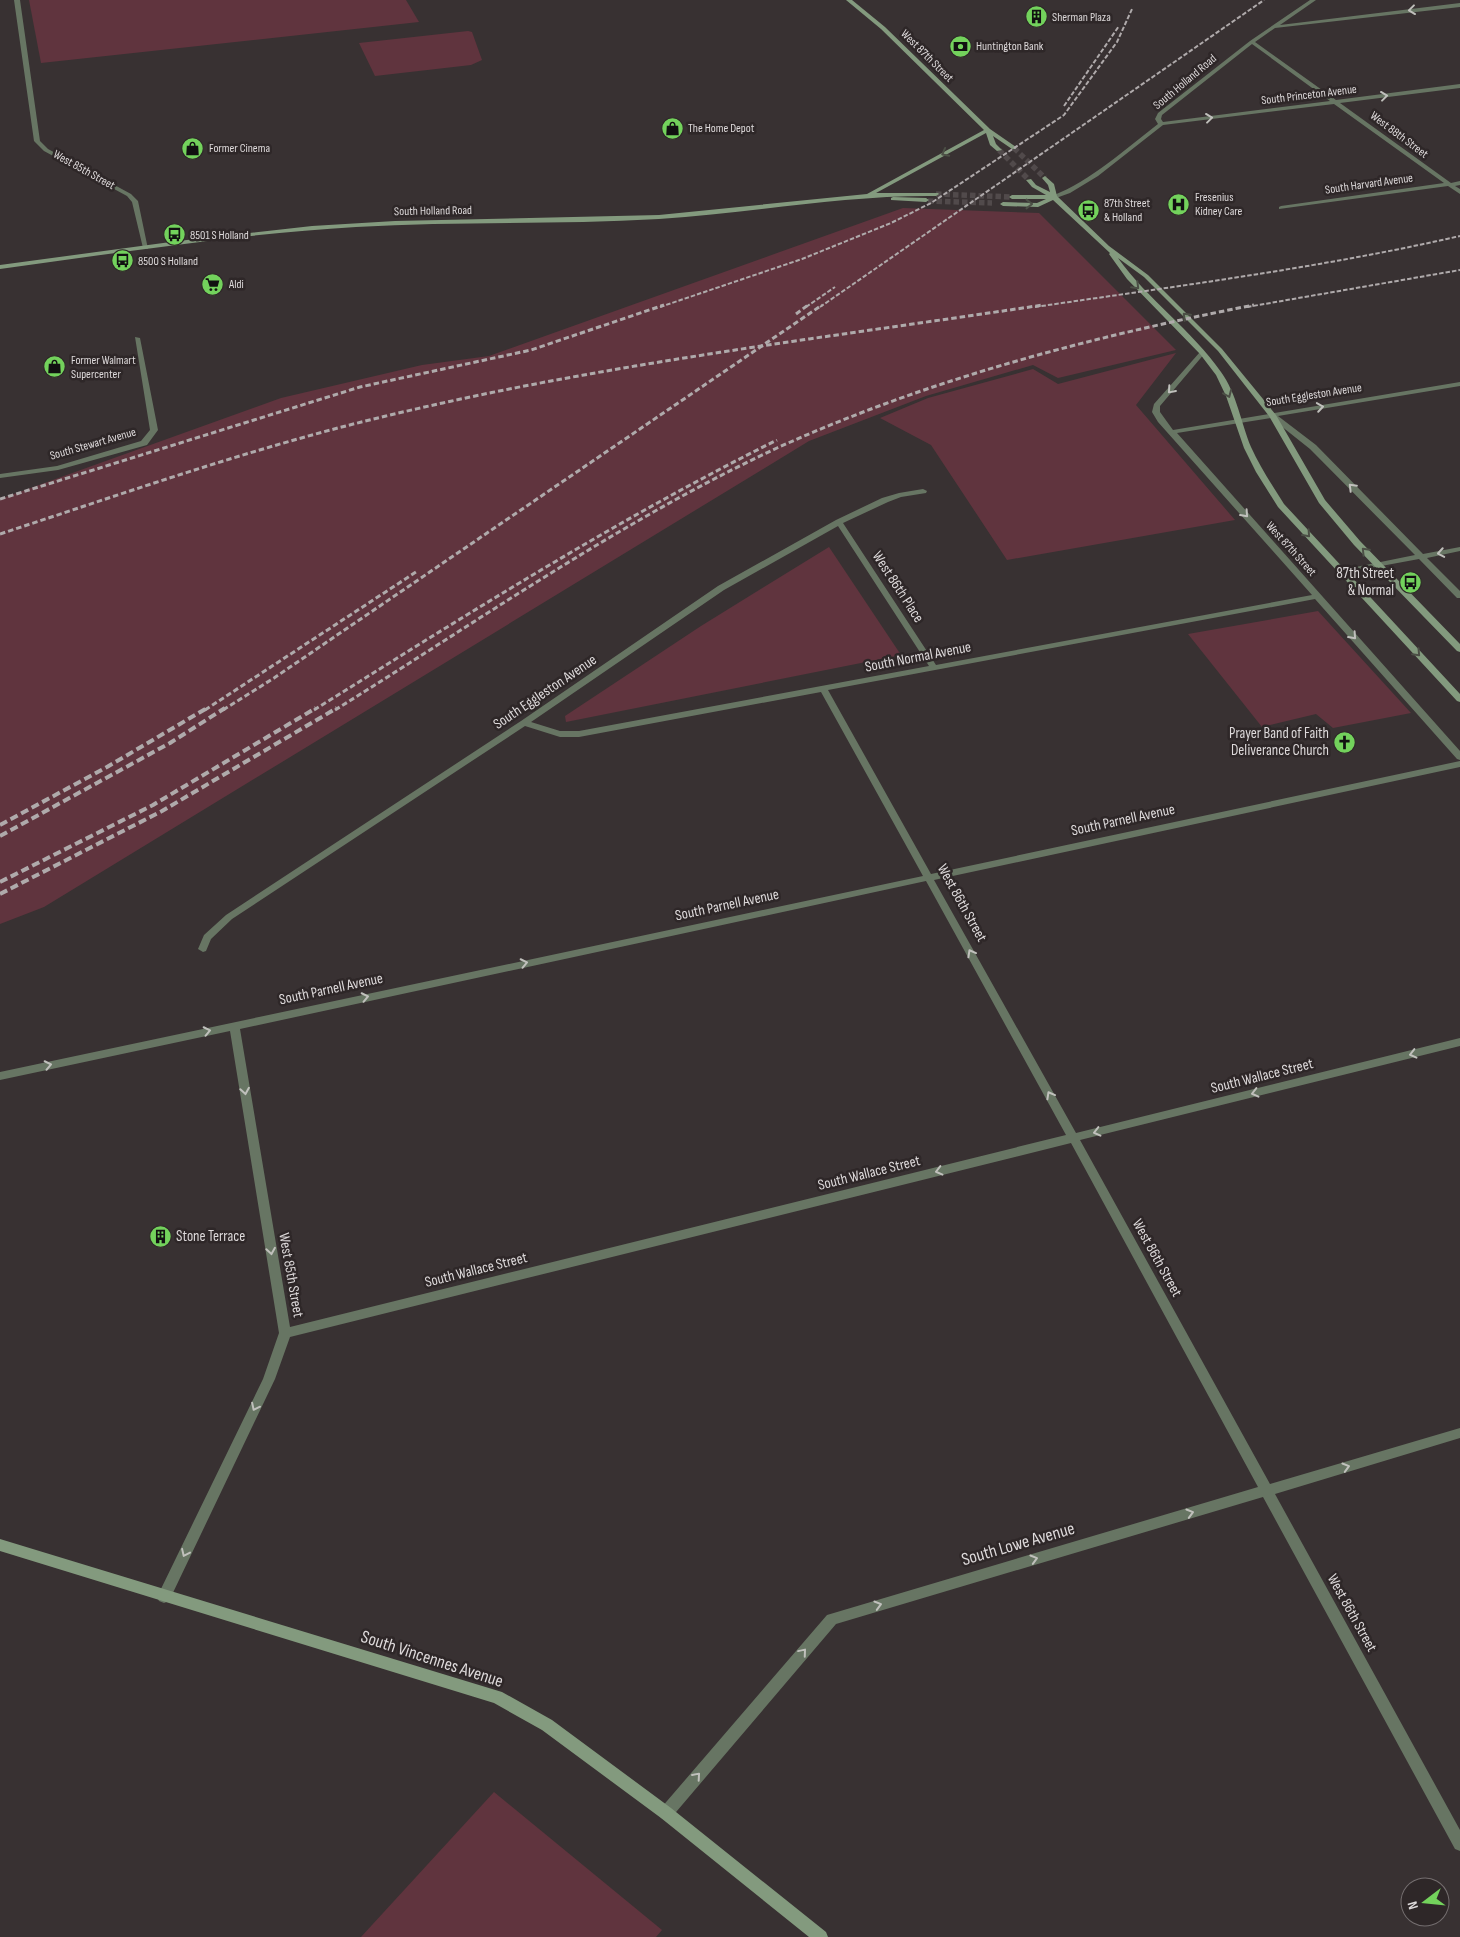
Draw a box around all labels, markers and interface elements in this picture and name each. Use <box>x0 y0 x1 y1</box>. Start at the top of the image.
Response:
building icon: Sherman Plaza <box>1024 5 1048 29</box>
one-way arrow <box>1407 5 1416 15</box>
place label: Sherman Plaza <box>1052 10 1111 25</box>
street label: West 87th Street <box>897 26 957 86</box>
bank icon: Huntington Bank <box>948 34 972 58</box>
place label: Huntington Bank <box>976 39 1044 54</box>
street label: South Holland Road <box>1150 51 1220 113</box>
street label: South Princeton Avenue <box>1260 82 1358 108</box>
one-way arrow <box>1380 91 1388 102</box>
street label: West 88th Street <box>1367 108 1431 162</box>
one-way arrow <box>1206 113 1214 124</box>
shop icon: The Home Depot <box>660 116 684 140</box>
place label: The Home Depot <box>688 121 755 136</box>
shop icon: Former Cinema <box>181 136 205 160</box>
place label: Former Cinema <box>209 141 270 156</box>
street label: West 85th Street <box>50 147 118 193</box>
one-way arrow <box>941 147 950 157</box>
street label: South Harvard Avenue <box>1324 170 1414 198</box>
place label: Fresenius Kidney Care <box>1195 190 1243 219</box>
hospital icon: Fresenius Kidney Care <box>1167 192 1191 216</box>
place label: 87th Street & Holland <box>1104 196 1150 225</box>
bus stop icon: 87th Street & Holland <box>1076 198 1100 222</box>
one-way arrow <box>1026 199 1034 210</box>
street label: South Holland Road <box>394 203 472 219</box>
bus stop icon: 8501 S Holland <box>162 223 186 247</box>
place label: 8501 S Holland <box>190 228 249 243</box>
bus stop icon: 8500 S Holland <box>110 249 134 273</box>
place label: 8500 S Holland <box>138 254 198 269</box>
supermarket icon: Aldi <box>201 272 225 296</box>
place label: Aldi <box>228 277 244 292</box>
one-way arrow <box>1130 280 1139 289</box>
one-way arrow <box>1183 313 1192 322</box>
place label: Former Walmart Supercenter <box>71 353 136 382</box>
shop icon: Former Walmart Supercenter <box>43 355 67 379</box>
street label: South Eggleston Avenue <box>1265 380 1363 410</box>
one-way arrow <box>1167 384 1176 393</box>
one-way arrow <box>1222 389 1233 398</box>
one-way arrow <box>1316 403 1325 413</box>
street label: South Stewart Avenue <box>48 424 138 463</box>
one-way arrow <box>1349 484 1358 493</box>
one-way arrow <box>1239 509 1248 518</box>
street label: West 87th Street <box>1263 519 1320 580</box>
one-way arrow <box>1301 528 1310 537</box>
one-way arrow <box>1436 547 1445 558</box>
street label: West 86th Place <box>868 548 928 626</box>
one-way arrow <box>1362 548 1371 557</box>
place label: 87th Street & Normal <box>1336 564 1394 600</box>
bus stop icon: 87th Street & Normal <box>1398 570 1422 594</box>
one-way arrow <box>1347 630 1356 639</box>
street label: South Normal Avenue <box>863 637 973 677</box>
one-way arrow <box>1411 648 1420 657</box>
street label: South Eggleston Avenue <box>490 650 600 734</box>
place label: Prayer Band of Faith Deliverance Church <box>1229 724 1329 760</box>
church icon: Prayer Band of Faith Deliverance Church <box>1333 730 1357 754</box>
street label: South Parnell Avenue <box>1069 800 1177 840</box>
street label: West 86th Street <box>933 861 991 946</box>
street label: South Parnell Avenue <box>673 885 781 925</box>
one-way arrow <box>967 949 977 958</box>
one-way arrow <box>520 959 529 969</box>
street label: South Parnell Avenue <box>277 969 385 1009</box>
one-way arrow <box>361 993 370 1003</box>
one-way arrow <box>202 1026 211 1037</box>
one-way arrow <box>1408 1048 1417 1059</box>
street label: South Wallace Street <box>1209 1054 1316 1098</box>
one-way arrow <box>43 1061 52 1071</box>
one-way arrow <box>239 1087 249 1095</box>
one-way arrow <box>1250 1087 1259 1098</box>
one-way arrow <box>1046 1092 1056 1101</box>
one-way arrow <box>1093 1126 1102 1137</box>
street label: South Wallace Street <box>816 1151 923 1195</box>
one-way arrow <box>935 1165 944 1176</box>
street label: West 86th Street <box>1128 1216 1186 1301</box>
building icon: Stone Terrace <box>148 1224 172 1248</box>
place label: Stone Terrace <box>176 1227 245 1246</box>
street label: West 85th Street <box>274 1231 308 1319</box>
one-way arrow <box>265 1247 275 1256</box>
street label: South Wallace Street <box>423 1248 530 1292</box>
one-way arrow <box>251 1402 262 1411</box>
one-way arrow <box>1341 1462 1350 1472</box>
one-way arrow <box>1185 1508 1194 1518</box>
street label: South Lowe Avenue <box>959 1518 1077 1570</box>
one-way arrow <box>180 1548 191 1557</box>
one-way arrow <box>1030 1554 1038 1564</box>
street label: West 86th Street <box>1323 1571 1381 1656</box>
one-way arrow <box>874 1600 882 1610</box>
street label: South Vincennes Avenue <box>358 1626 506 1692</box>
one-way arrow <box>797 1649 806 1658</box>
one-way arrow <box>692 1773 700 1782</box>
north arrow <box>1400 1877 1450 1927</box>
text: N <box>1404 1900 1422 1911</box>

